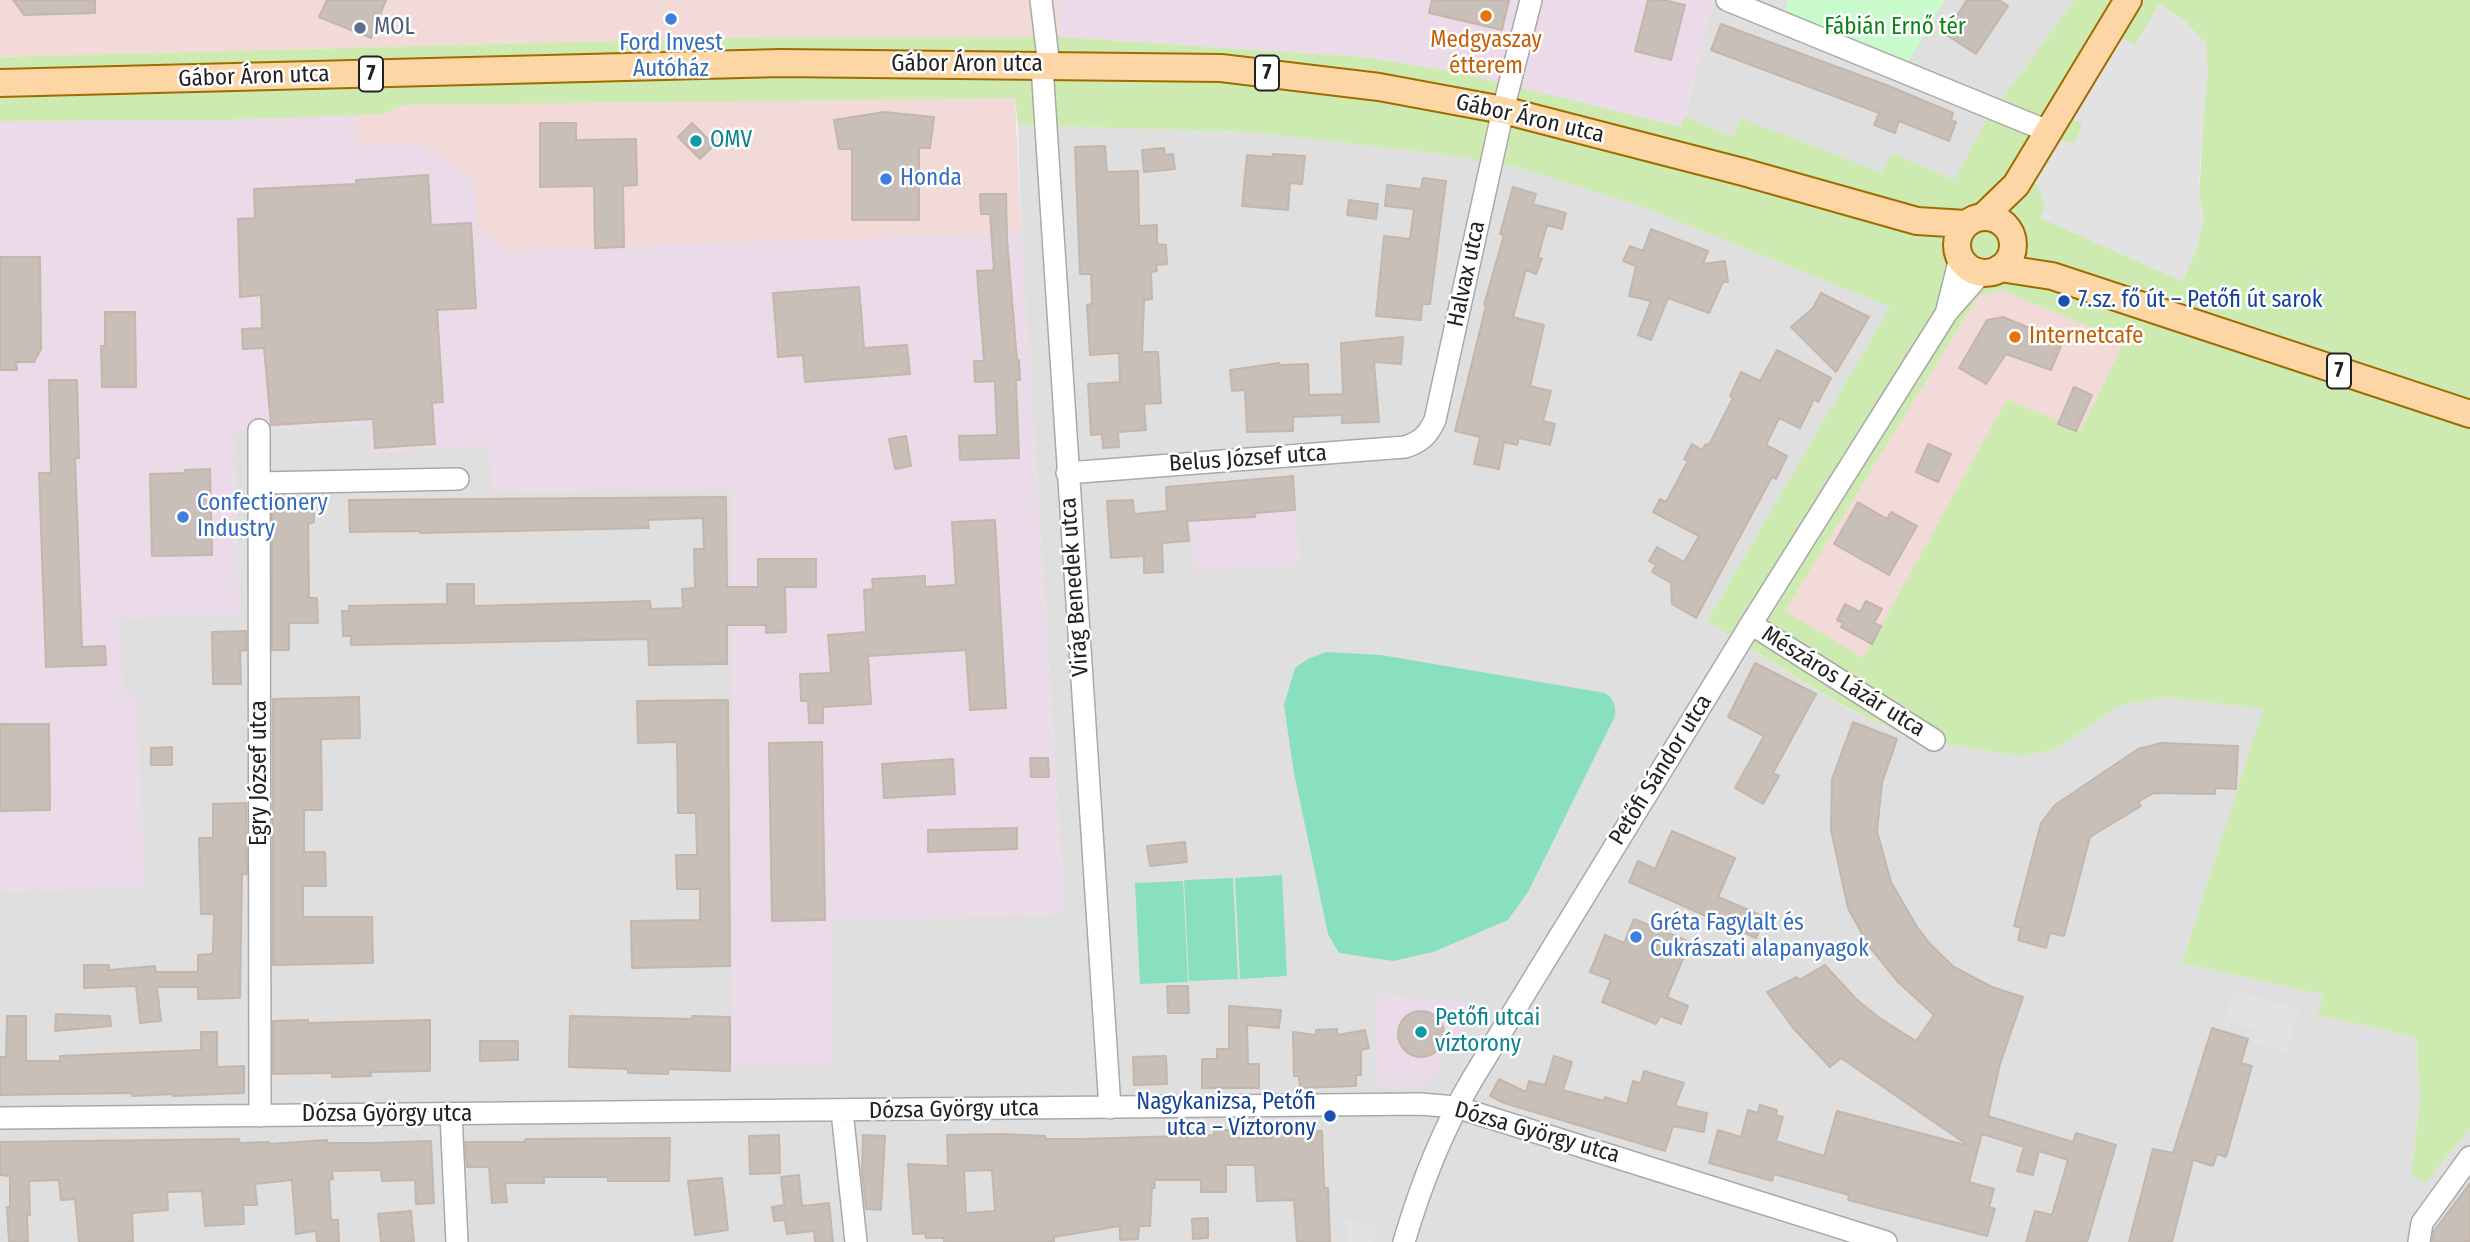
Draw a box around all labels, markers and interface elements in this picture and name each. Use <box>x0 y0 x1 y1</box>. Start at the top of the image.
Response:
marker: Medgyaszay étterem <box>1478 8 1494 24</box>
marker: Ford Invest Autóház <box>663 11 679 27</box>
place label: MOL <box>374 14 415 42</box>
park label: Fábián Ernő tér <box>1824 14 1966 42</box>
marker: MOL <box>352 20 368 36</box>
place label: Medgyaszay étterem <box>1430 27 1542 81</box>
place label: Ford Invest Autóház <box>619 30 723 84</box>
street label: Gábor Áron utca <box>891 51 1043 79</box>
road number: 7 <box>359 56 383 92</box>
road number: 7 <box>1255 56 1279 90</box>
street label: Gábor Áron utca <box>178 61 330 93</box>
street label: Gábor Áron utca <box>1453 89 1607 149</box>
place label: OMV <box>710 127 752 155</box>
marker: OMV <box>688 133 704 149</box>
place label: Honda <box>900 165 962 193</box>
marker: Honda <box>878 171 894 187</box>
street label: Halvax utca <box>1442 219 1492 329</box>
place label: 7.sz. fő út – Petőfi út sarok <box>2078 287 2323 315</box>
marker: 7.sz. fő út – Petőfi út sarok <box>2056 293 2072 309</box>
place label: Internetcafe <box>2029 323 2143 351</box>
marker: Internetcafe <box>2007 329 2023 345</box>
road number: 7 <box>2327 354 2351 388</box>
street label: Belus József utca <box>1168 440 1328 478</box>
place label: Confectionery Industry <box>197 490 328 544</box>
street label: Virág Benedek utca <box>1055 497 1095 677</box>
marker: Confectionery Industry <box>175 509 191 525</box>
street label: Mészáros Lázár utca <box>1756 621 1930 743</box>
street label: Petőfi Sándor utca <box>1604 690 1718 850</box>
street label: Egry József utca <box>246 700 274 846</box>
place label: Gréta Fagylalt és Cukrászati alapanyagok <box>1650 910 1869 964</box>
marker: Gréta Fagylalt és Cukrászati alapanyagok <box>1628 929 1644 945</box>
place label: Petőfi utcai víztorony <box>1435 1005 1540 1059</box>
marker: Petőfi utcai víztorony <box>1413 1024 1429 1040</box>
place label: Nagykanizsa, Petőfi utca – Víztorony <box>1136 1089 1316 1143</box>
street label: Dózsa György utca <box>869 1095 1039 1125</box>
street label: Dózsa György utca <box>1451 1096 1623 1170</box>
street label: Dózsa György utca <box>302 1101 472 1129</box>
marker: Nagykanizsa, Petőfi utca – Víztorony <box>1322 1108 1338 1124</box>

